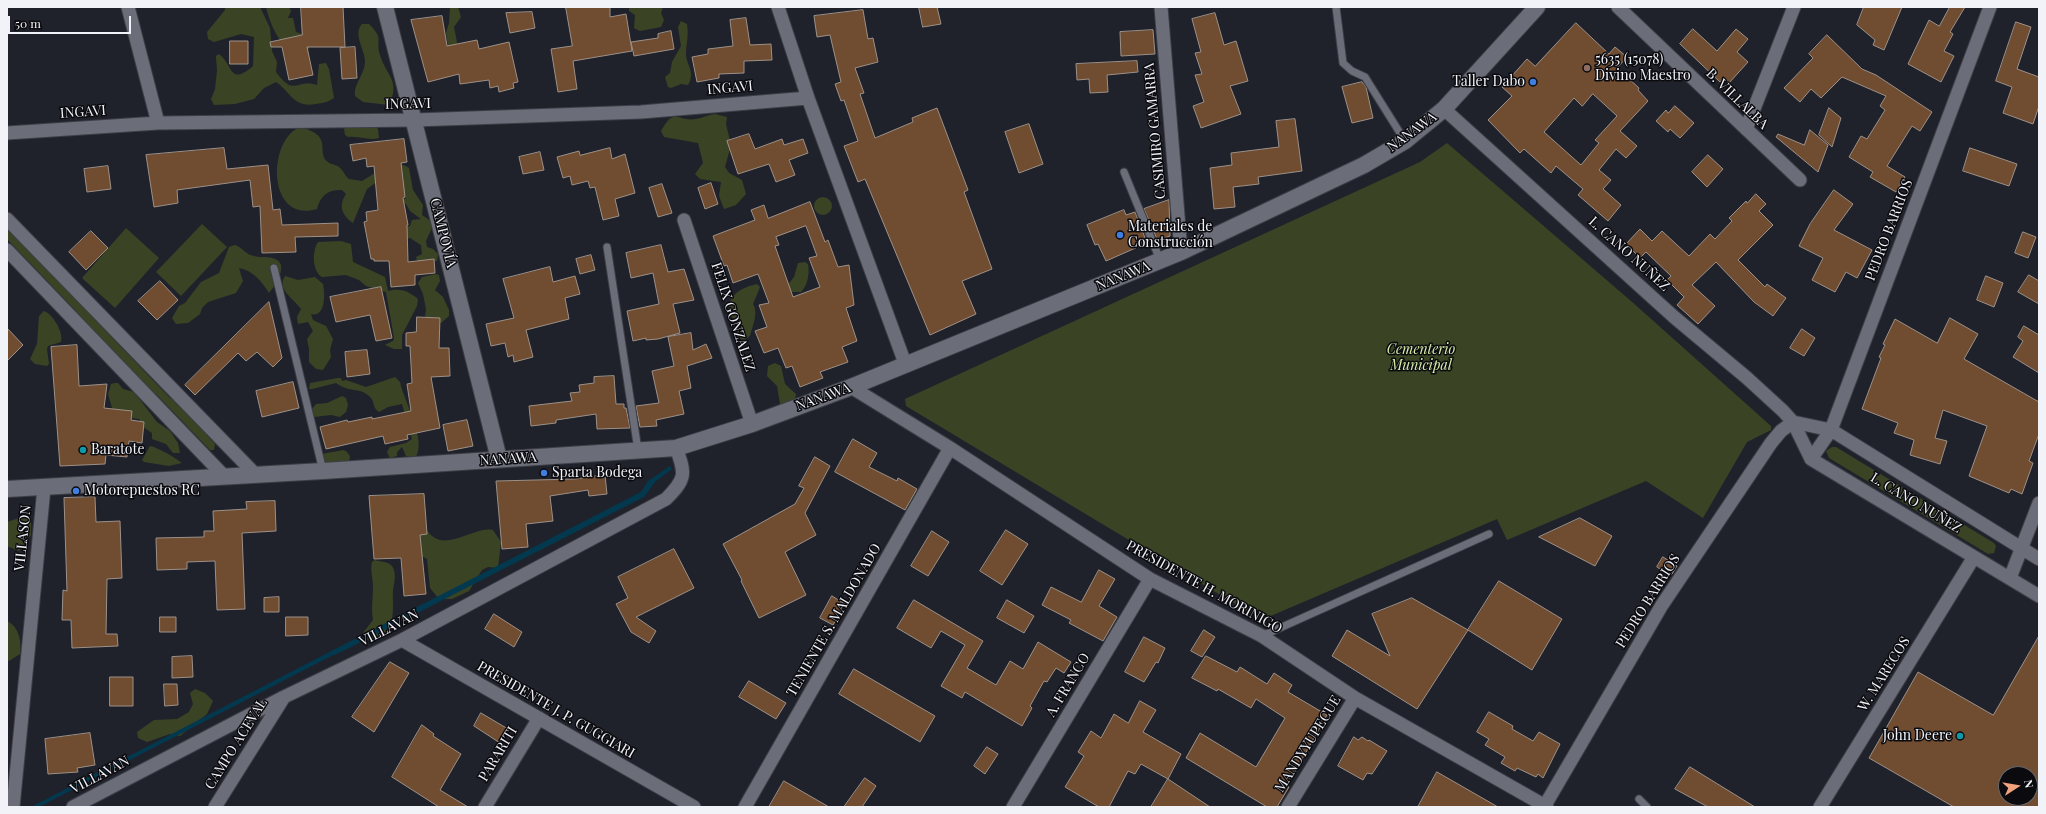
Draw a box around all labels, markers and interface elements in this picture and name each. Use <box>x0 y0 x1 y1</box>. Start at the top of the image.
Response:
scale bar <box>10 8 133 34</box>
text: 50 m <box>15 15 41 31</box>
place label: 5635 (15078) Divino Maestro <box>1595 52 1691 84</box>
street label: CASIMIRO GAMARRA <box>1141 62 1169 200</box>
marker: 5635 (15078) Divino Maestro <box>1582 63 1592 73</box>
street label: B. VILLALBA <box>1702 65 1772 133</box>
place label: Taller Dabo <box>1452 74 1525 90</box>
marker: Taller Dabo <box>1528 77 1538 87</box>
street label: INGAVI <box>706 78 754 98</box>
street label: INGAVI <box>385 95 431 113</box>
street label: INGAVI <box>59 102 107 122</box>
street label: NANAWA <box>1384 108 1440 156</box>
street label: PEDRO BARRIOS <box>1862 177 1916 283</box>
street label: CAMPOVÍA <box>426 196 460 270</box>
street label: L. CANO NUÑEZ <box>1585 213 1673 295</box>
place label: Materiales de Construcción <box>1128 219 1213 252</box>
marker: Materiales de Construcción <box>1115 230 1125 240</box>
street label: NANAWA <box>1093 258 1153 294</box>
street label: FELIX GONZALEZ <box>707 260 759 374</box>
park label: Cementerio Municipal <box>1387 342 1455 374</box>
street label: NANAWA <box>793 379 853 415</box>
place label: Baratote <box>91 442 145 458</box>
marker: Baratote <box>78 445 88 455</box>
street label: NANAWA <box>479 449 537 469</box>
place label: Sparta Bodega <box>552 465 642 481</box>
marker: Sparta Bodega <box>539 468 549 478</box>
street label: L. CANO NUÑEZ <box>1867 469 1965 537</box>
place label: Motorepuestos RC <box>84 483 200 499</box>
marker: Motorepuestos RC <box>71 486 81 496</box>
street label: VILLASON <box>11 504 35 572</box>
street label: PRESIDENTE H. MORINIGO <box>1123 537 1285 637</box>
street label: TENIENTE S. MALDONADO <box>783 541 885 699</box>
street label: PEDRO BARRIOS <box>1612 551 1684 651</box>
street label: VILLAVAN <box>356 606 422 650</box>
street label: W. MARECOS <box>1854 634 1914 714</box>
street label: A. FRANCO <box>1042 650 1094 720</box>
street label: PRESIDENTE J. P. GUGGIARI <box>474 658 638 762</box>
street label: MANDYYUPECUE <box>1271 692 1345 796</box>
street label: CAMPO ACEVAL <box>201 695 271 793</box>
street label: PARARITI <box>475 724 521 784</box>
place label: John Deere <box>1883 728 1952 744</box>
marker: John Deere <box>1955 731 1965 741</box>
street label: VILLAVAN <box>68 752 132 798</box>
north arrow <box>1998 766 2038 806</box>
text: N <box>2021 778 2037 789</box>

